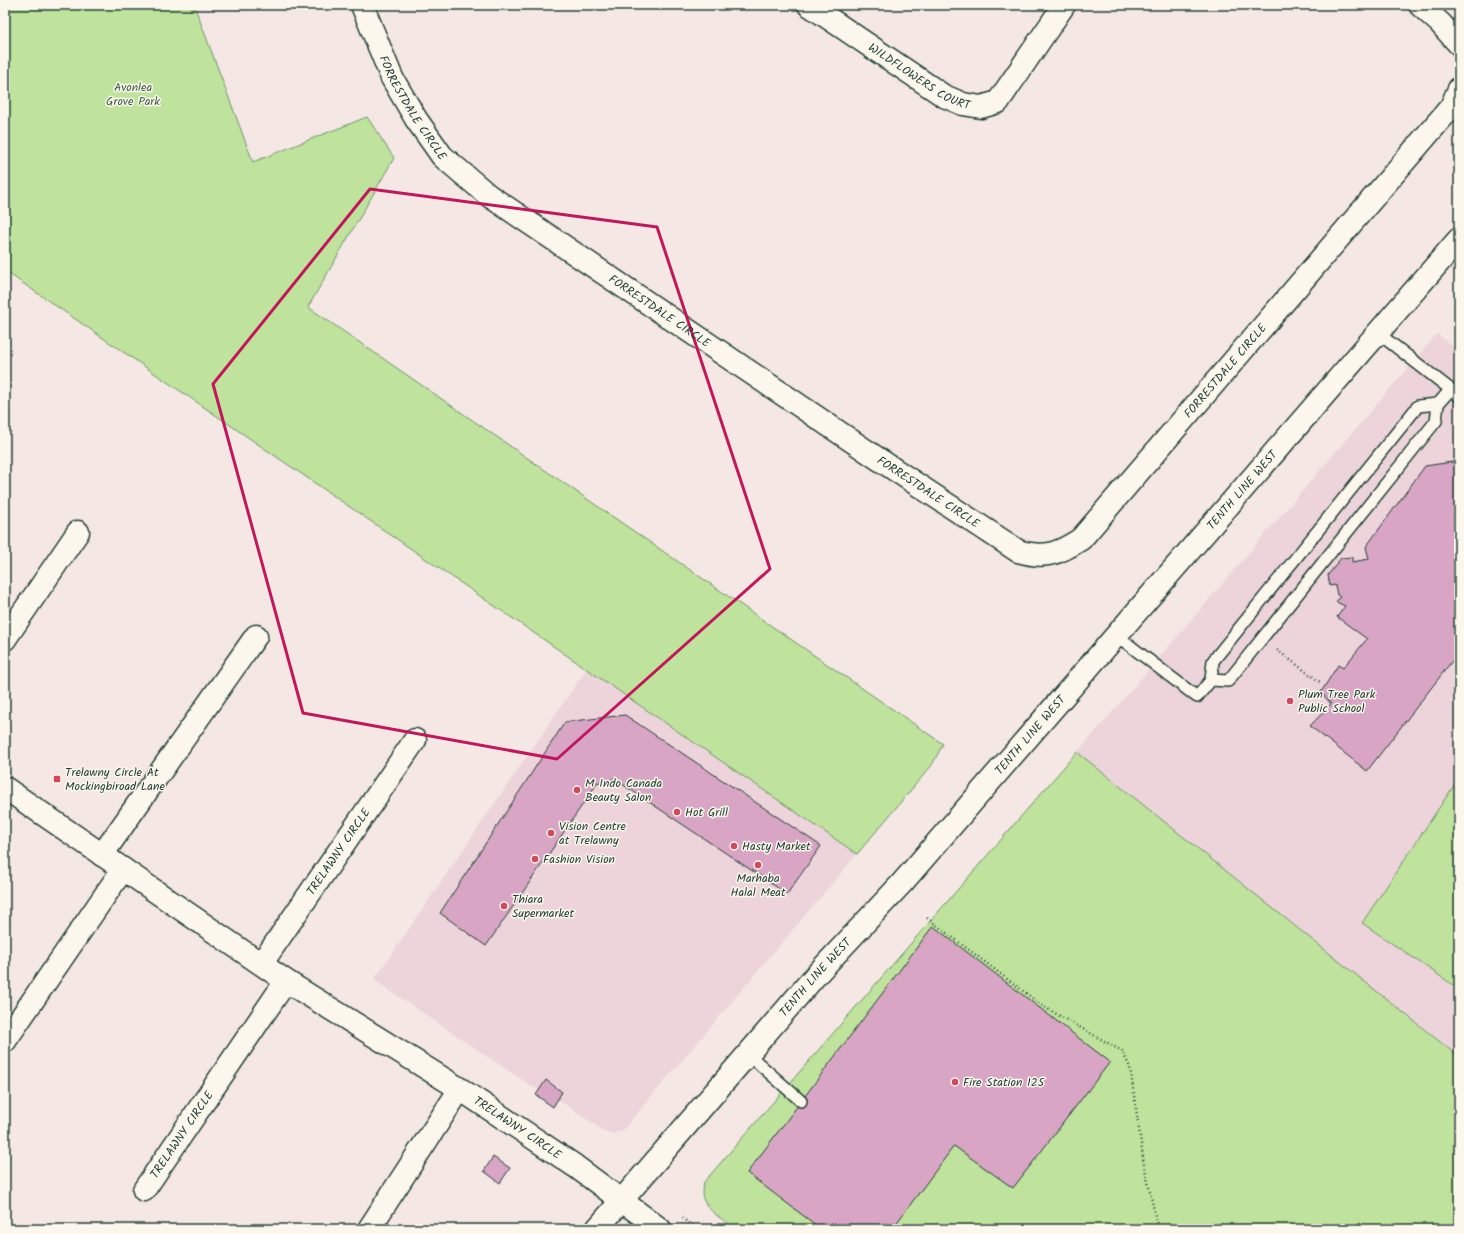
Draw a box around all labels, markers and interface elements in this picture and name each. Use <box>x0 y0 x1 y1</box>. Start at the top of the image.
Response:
street label: WILDFLOWERS COURT <box>864 38 973 115</box>
street label: FORRESTDALE CIRCLE <box>374 52 452 165</box>
park label: Avonlea Grove Park <box>106 78 160 111</box>
street label: FORRESTDALE CIRCLE <box>605 270 715 353</box>
street label: FORRESTDALE CIRCLE <box>1179 318 1272 422</box>
street label: TENTH LINE WEST <box>1202 445 1283 534</box>
street label: FORRESTDALE CIRCLE <box>873 451 984 533</box>
place label: Plum Tree Park Public School <box>1298 685 1376 718</box>
street label: TENTH LINE WEST <box>990 690 1071 779</box>
marker: Plum Tree Park Public School <box>1285 696 1295 706</box>
place label: Trelawny Circle At Mockingbiroad Lane <box>65 763 165 796</box>
marker: Trelawny Circle At Mockingbiroad Lane <box>52 774 62 784</box>
place label: M Indo Canada Beauty Salon <box>585 774 662 807</box>
marker: M Indo Canada Beauty Salon <box>572 785 582 795</box>
street label: TRELAWNY CIRCLE <box>302 803 376 899</box>
place label: Hot Grill <box>685 803 728 822</box>
marker: Hot Grill <box>672 807 682 817</box>
place label: Vision Centre at Trelawny <box>559 817 626 850</box>
marker: Vision Centre at Trelawny <box>546 828 556 838</box>
place label: Hasty Market <box>742 837 811 856</box>
marker: Hasty Market <box>729 841 739 851</box>
place label: Fashion Vision <box>543 850 615 869</box>
marker: Fashion Vision <box>530 854 540 864</box>
marker: Marhaba Halal Meat <box>753 860 763 870</box>
place label: Marhaba Halal Meat <box>730 869 786 902</box>
place label: Thiara Supermarket <box>512 890 574 923</box>
marker: Thiara Supermarket <box>499 901 509 911</box>
street label: TENTH LINE WEST <box>774 932 857 1021</box>
place label: Fire Station 125 <box>963 1073 1046 1092</box>
marker: Fire Station 125 <box>950 1077 960 1087</box>
street label: TRELAWNY CIRCLE <box>145 1086 219 1182</box>
street label: TRELAWNY CIRCLE <box>470 1091 566 1164</box>

